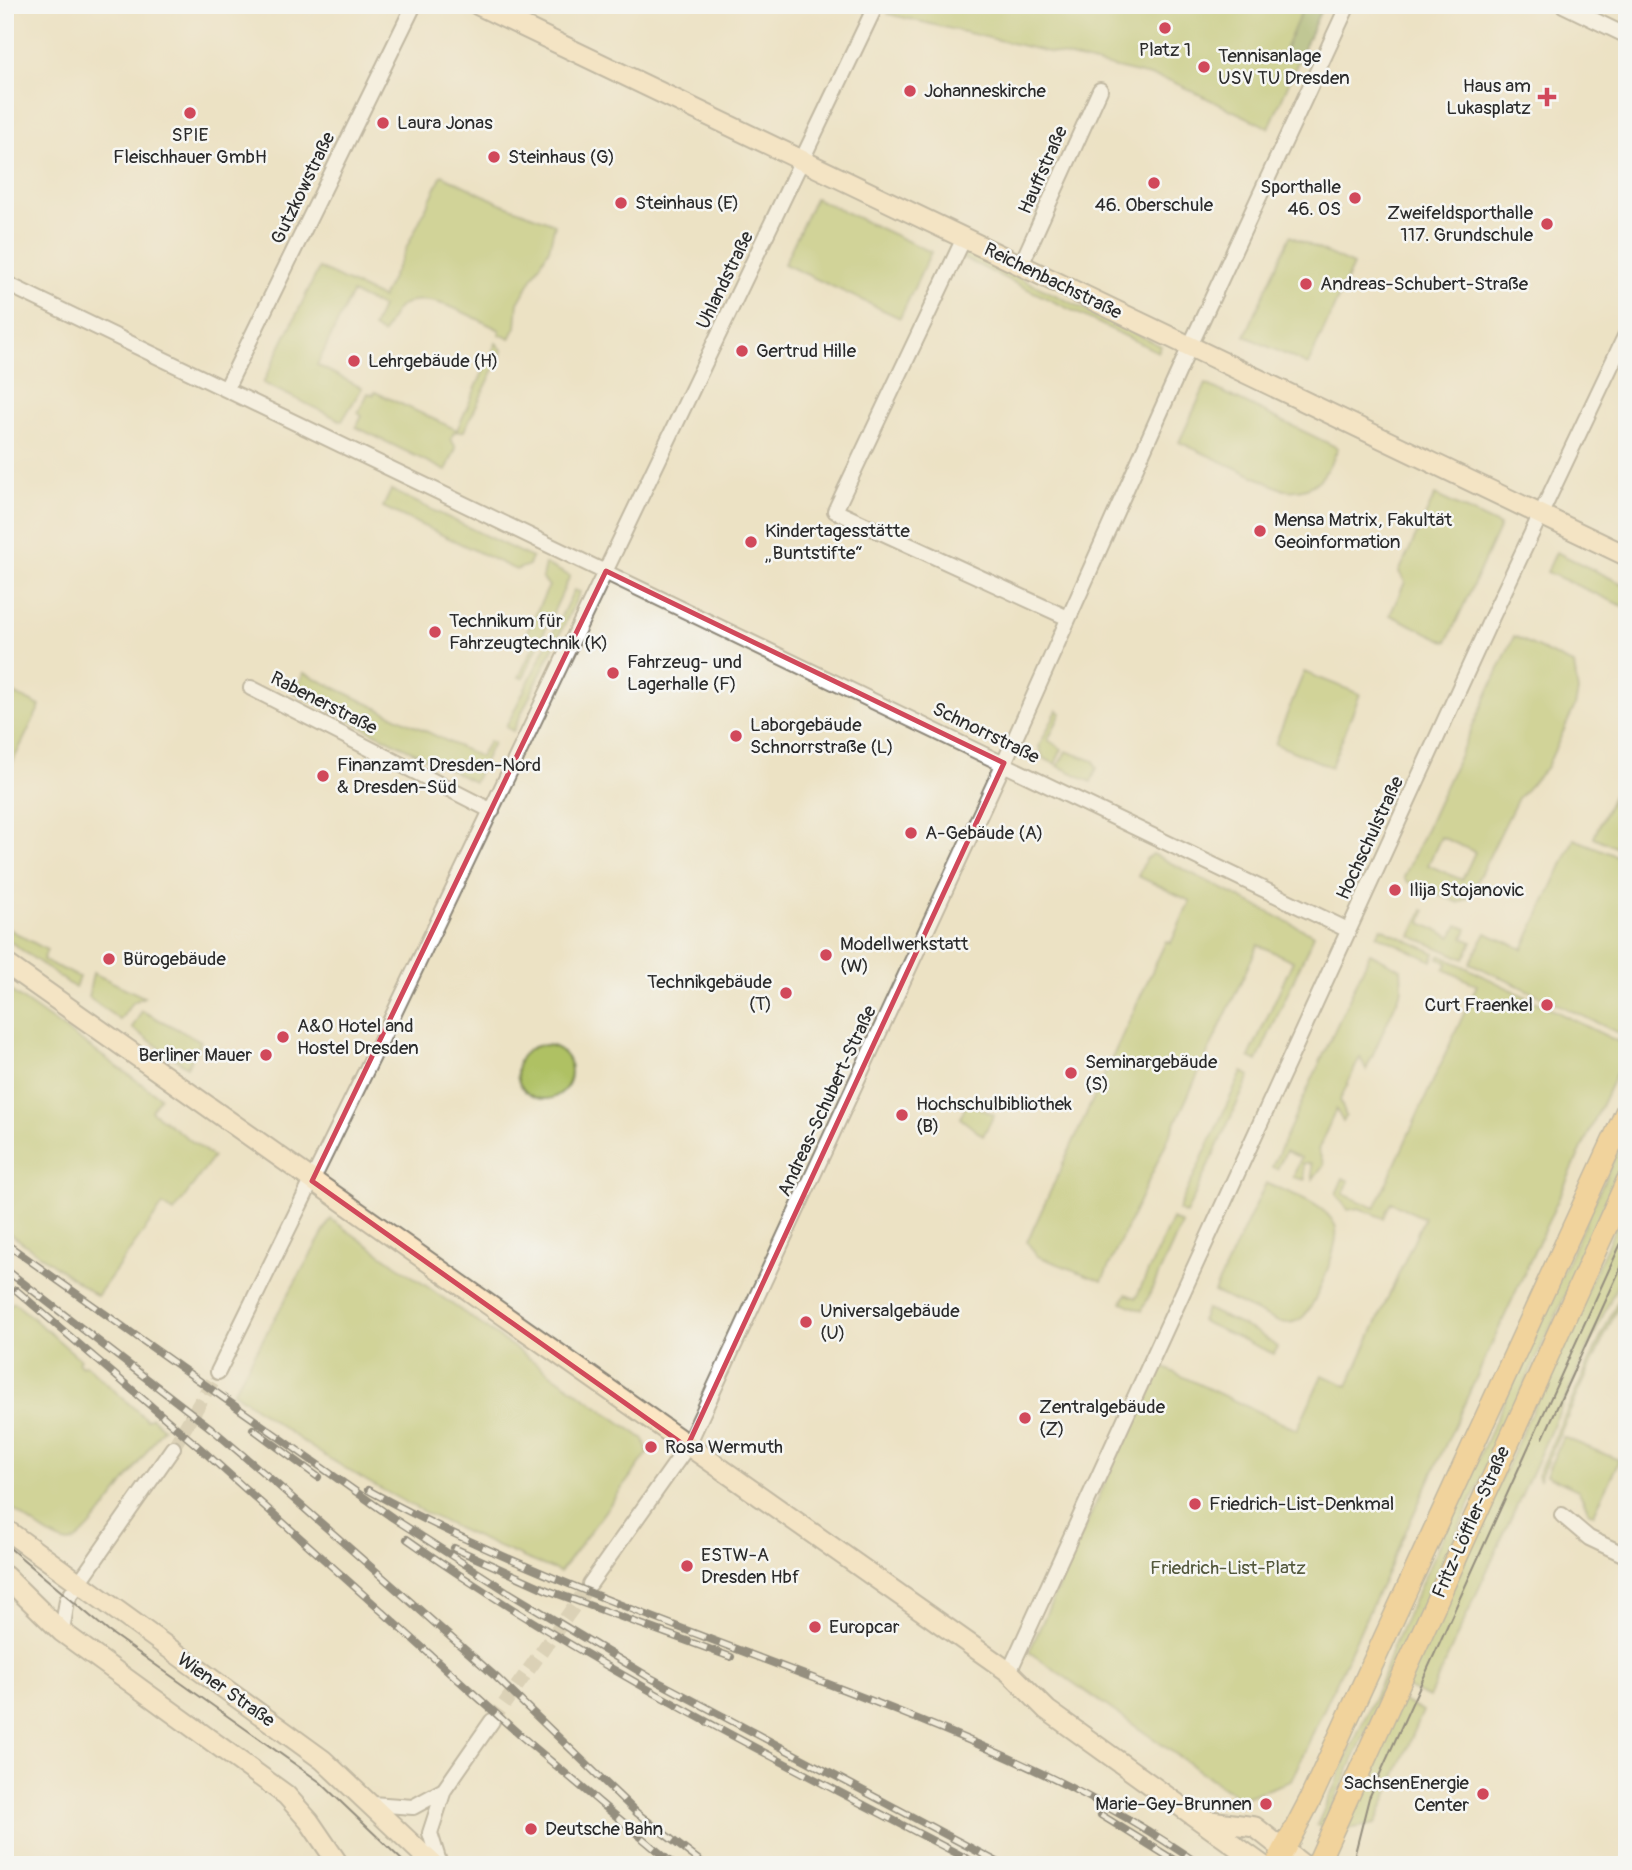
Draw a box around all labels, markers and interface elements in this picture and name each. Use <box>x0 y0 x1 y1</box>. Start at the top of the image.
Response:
marker: Platz 1 <box>1157 20 1173 36</box>
place label: Platz 1 <box>1139 38 1191 62</box>
place label: Tennisanlage USV TU Dresden <box>1218 44 1350 90</box>
marker: Tennisanlage USV TU Dresden <box>1196 59 1212 75</box>
place label: Haus am Lukasplatz <box>1446 74 1531 120</box>
place label: Johanneskirche <box>924 79 1046 103</box>
marker: Johanneskirche <box>902 83 918 99</box>
marker: Haus am Lukasplatz <box>1537 87 1557 107</box>
marker: SPIE Fleischhauer GmbH <box>182 105 198 121</box>
place label: Laura Jonas <box>397 111 493 135</box>
marker: Laura Jonas <box>375 115 391 131</box>
street label: Hauffstraße <box>1013 122 1073 218</box>
place label: SPIE Fleischhauer GmbH <box>113 123 267 169</box>
street label: Gutzkowstraße <box>265 127 341 248</box>
place label: Steinhaus (G) <box>508 145 615 169</box>
marker: Steinhaus (G) <box>486 149 502 165</box>
marker: 46. Oberschule <box>1146 175 1162 191</box>
place label: Sporthalle 46. OS <box>1260 175 1342 221</box>
marker: Sporthalle 46. OS <box>1347 190 1363 206</box>
place label: Steinhaus (E) <box>635 191 739 215</box>
place label: 46. Oberschule <box>1095 193 1214 217</box>
marker: Steinhaus (E) <box>613 195 629 211</box>
place label: Zweifeldsporthalle 117. Grundschule <box>1387 201 1534 247</box>
marker: Zweifeldsporthalle 117. Grundschule <box>1539 216 1555 232</box>
street label: Uhlandstraße <box>691 227 759 333</box>
street label: Reichenbachstraße <box>980 237 1126 325</box>
place label: Andreas-Schubert-Straße <box>1320 272 1529 296</box>
marker: Andreas-Schubert-Straße <box>1298 276 1314 292</box>
place label: Gertrud Hille <box>756 339 857 363</box>
marker: Gertrud Hille <box>734 343 750 359</box>
place label: Lehrgebäude (H) <box>368 349 498 373</box>
marker: Lehrgebäude (H) <box>346 353 362 369</box>
place label: Mensa Matrix, Fakultät Geoinformation <box>1274 508 1453 554</box>
place label: Kindertagesstätte „Buntstifte“ <box>765 519 910 565</box>
marker: Mensa Matrix, Fakultät Geoinformation <box>1252 523 1268 539</box>
marker: Kindertagesstätte „Buntstifte“ <box>743 534 759 550</box>
place label: Technikum für Fahrzeugtechnik (K) <box>449 609 608 655</box>
marker: Technikum für Fahrzeugtechnik (K) <box>427 624 443 640</box>
place label: Fahrzeug- und Lagerhalle (F) <box>627 650 742 696</box>
marker: Fahrzeug- und Lagerhalle (F) <box>605 665 621 681</box>
street label: Rabenerstraße <box>267 666 382 740</box>
street label: Schnorrstraße <box>929 697 1044 769</box>
place label: Laborgebäude Schnorrstraße (L) <box>750 713 894 759</box>
marker: Laborgebäude Schnorrstraße (L) <box>728 728 744 744</box>
place label: Finanzamt Dresden-Nord & Dresden-Süd <box>337 753 541 799</box>
marker: Finanzamt Dresden-Nord & Dresden-Süd <box>315 768 331 784</box>
street label: Hochschulstraße <box>1331 772 1409 904</box>
place label: A-Gebäude (A) <box>925 821 1043 845</box>
marker: A-Gebäude (A) <box>903 825 919 841</box>
place label: Ilija Stojanovic <box>1409 878 1525 902</box>
marker: Ilija Stojanovic <box>1387 882 1403 898</box>
place label: Modellwerkstatt (W) <box>840 932 969 978</box>
place label: Bürogebäude <box>123 947 227 971</box>
marker: Modellwerkstatt (W) <box>818 947 834 963</box>
marker: Bürogebäude <box>101 951 117 967</box>
place label: Technikgebäude (T) <box>647 970 773 1016</box>
marker: Technikgebäude (T) <box>778 985 794 1001</box>
place label: Curt Fraenkel <box>1425 993 1533 1017</box>
marker: Curt Fraenkel <box>1539 997 1555 1013</box>
street label: Andreas-Schubert-Straße <box>772 1001 882 1200</box>
place label: A&O Hotel and Hostel Dresden <box>297 1014 419 1060</box>
marker: A&O Hotel and Hostel Dresden <box>275 1029 291 1045</box>
place label: Berliner Mauer <box>139 1043 252 1067</box>
marker: Berliner Mauer <box>258 1047 274 1063</box>
place label: Seminargebäude (S) <box>1085 1050 1218 1096</box>
marker: Seminargebäude (S) <box>1063 1065 1079 1081</box>
place label: Hochschulbibliothek (B) <box>916 1092 1072 1138</box>
marker: Hochschulbibliothek (B) <box>894 1107 910 1123</box>
place label: Universalgebäude (U) <box>820 1299 960 1345</box>
marker: Universalgebäude (U) <box>798 1314 814 1330</box>
place label: Zentralgebäude (Z) <box>1039 1395 1166 1441</box>
marker: Zentralgebäude (Z) <box>1017 1410 1033 1426</box>
place label: Rosa Wermuth <box>665 1435 783 1459</box>
marker: Rosa Wermuth <box>643 1439 659 1455</box>
street label: Fritz-Löffler-Straße <box>1427 1442 1515 1602</box>
place label: Friedrich-List-Denkmal <box>1209 1492 1394 1516</box>
marker: Friedrich-List-Denkmal <box>1187 1496 1203 1512</box>
place label: ESTW-A Dresden Hbf <box>701 1543 800 1589</box>
park label: Friedrich-List-Platz <box>1150 1556 1306 1580</box>
marker: ESTW-A Dresden Hbf <box>679 1558 695 1574</box>
place label: Europcar <box>829 1615 900 1639</box>
marker: Europcar <box>807 1619 823 1635</box>
street label: Wiener Straße <box>173 1648 280 1733</box>
place label: SachsenEnergie Center <box>1343 1771 1470 1817</box>
marker: SachsenEnergie Center <box>1475 1786 1491 1802</box>
place label: Marie-Gey-Brunnen <box>1095 1792 1252 1816</box>
marker: Marie-Gey-Brunnen <box>1258 1796 1274 1812</box>
place label: Deutsche Bahn <box>545 1817 663 1841</box>
marker: Deutsche Bahn <box>523 1821 539 1837</box>

